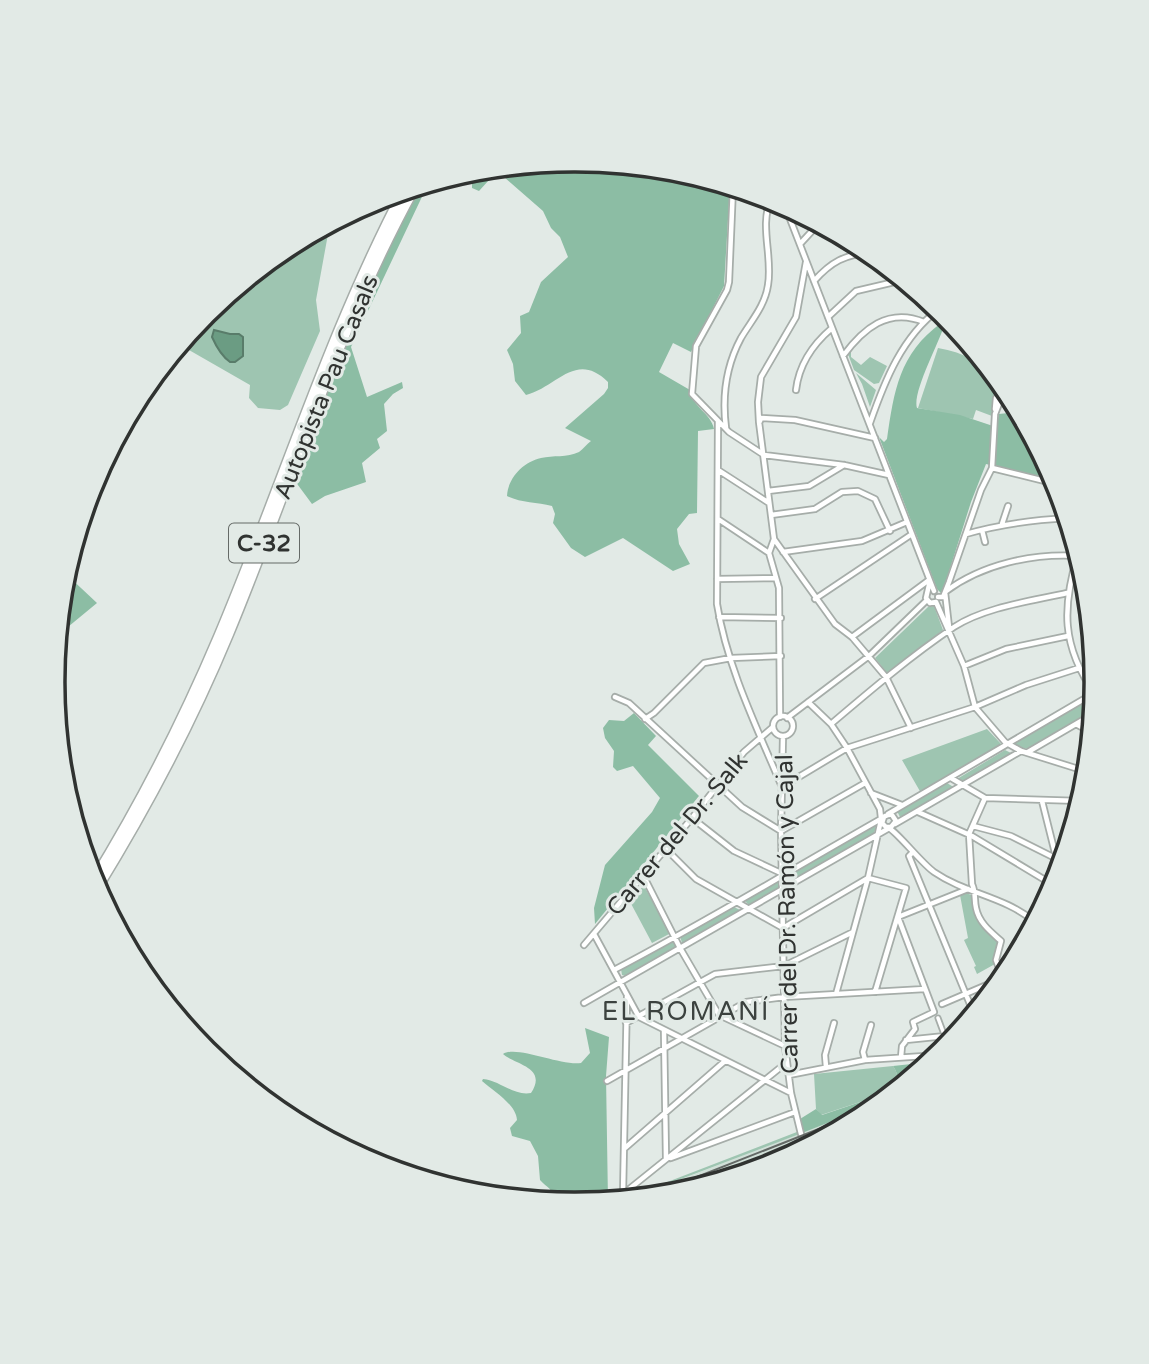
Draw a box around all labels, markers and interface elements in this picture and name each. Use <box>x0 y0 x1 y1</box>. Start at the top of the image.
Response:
street label: Autopista Pau Casals <box>268 271 385 504</box>
road number: C-32 <box>229 524 299 562</box>
street label: Carrer del Dr. Salk <box>601 747 754 922</box>
street label: Carrer del Dr. Ramón y Cajal <box>770 754 805 1074</box>
district label: EL ROMANÍ <box>602 996 770 1027</box>

